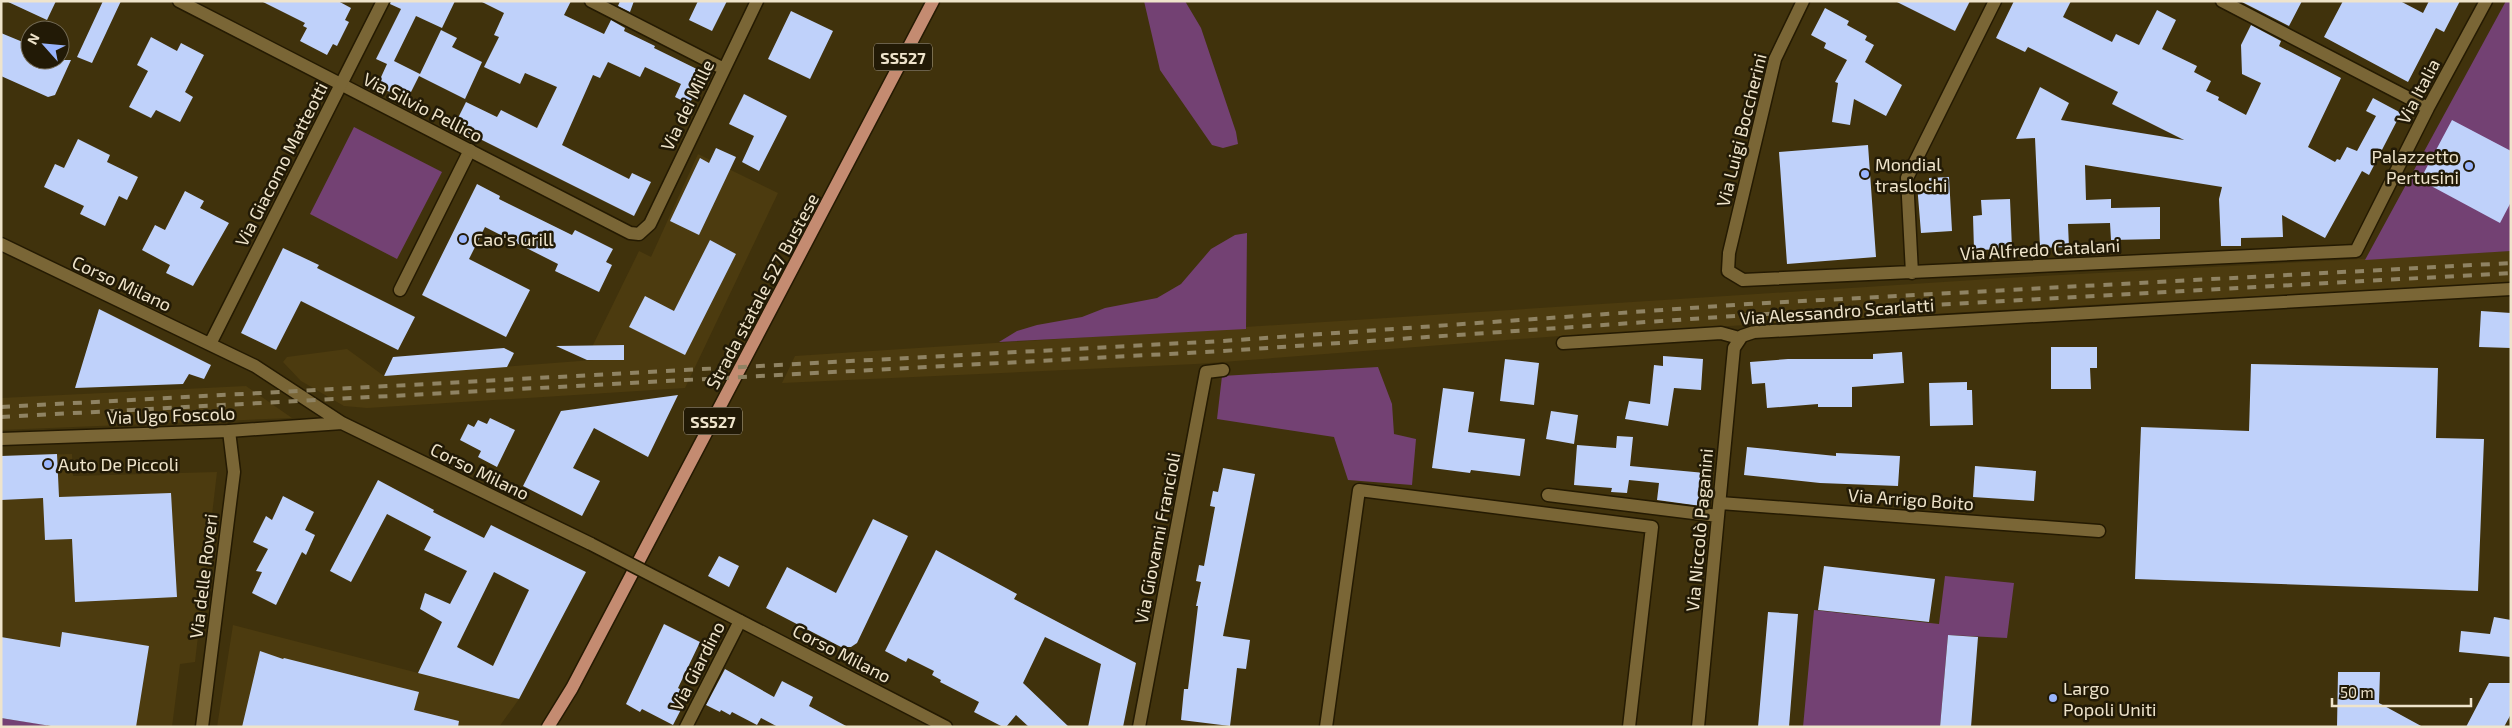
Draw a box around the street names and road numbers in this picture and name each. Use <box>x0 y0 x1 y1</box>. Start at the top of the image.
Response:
road number: SS527 <box>874 44 932 70</box>
street label: Via Luigi Boccherini <box>1711 51 1771 209</box>
street label: Via Italia <box>2392 55 2444 127</box>
street label: Via dei Mille <box>656 56 718 154</box>
street label: Via Silvio Pellico <box>360 67 486 147</box>
street label: Via Giacomo Matteotti <box>230 78 332 250</box>
street label: Strada statale 527 Bustese <box>701 189 823 393</box>
street label: Via Alfredo Catalani <box>1959 234 2121 264</box>
street label: Corso Milano <box>69 250 175 316</box>
street label: Via Alessandro Scarlatti <box>1739 293 1935 329</box>
street label: Via Ugo Foscolo <box>106 402 236 428</box>
road number: SS527 <box>684 408 742 434</box>
street label: Corso Milano <box>427 438 533 504</box>
street label: Via Niccolò Paganini <box>1681 447 1717 613</box>
street label: Via Giovanni Francioli <box>1130 450 1184 626</box>
street label: Via Arrigo Boito <box>1847 484 1975 514</box>
street label: Via delle Roveri <box>184 512 222 640</box>
street label: Via Giardino <box>665 618 729 714</box>
street label: Corso Milano <box>789 619 895 687</box>

